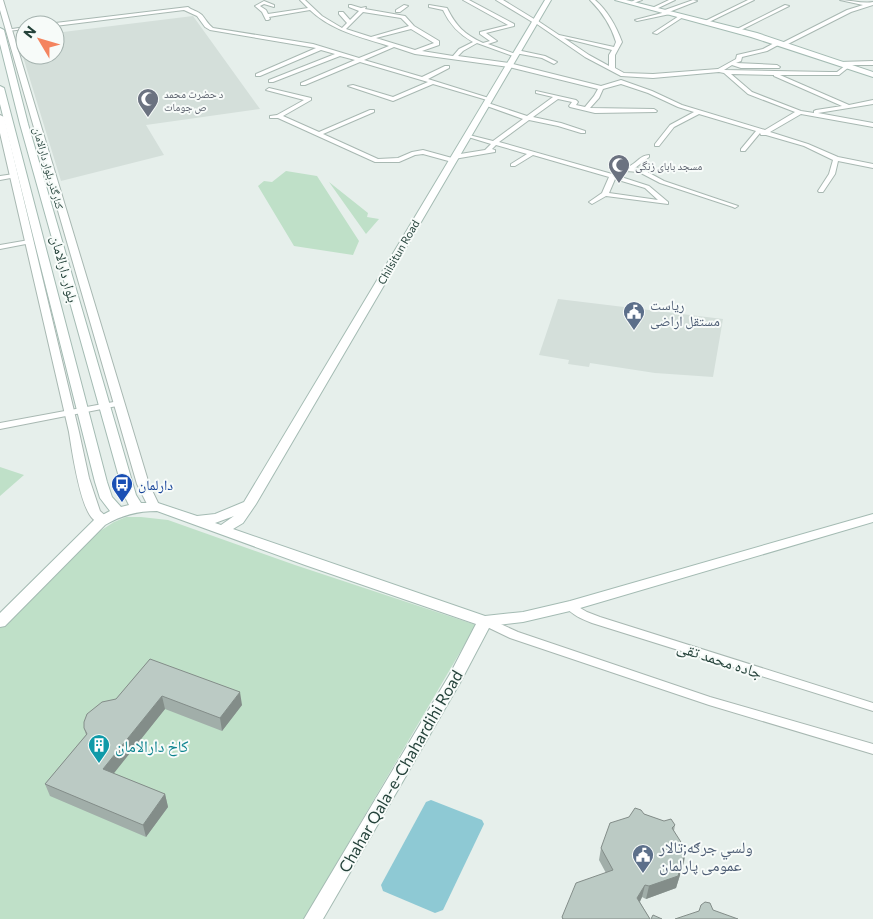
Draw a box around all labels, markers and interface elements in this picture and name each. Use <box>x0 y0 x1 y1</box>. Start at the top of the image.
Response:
north arrow <box>15 15 65 65</box>
text: N <box>19 22 39 41</box>
mosque icon: د حضرت محمد ص جومات <box>136 87 160 118</box>
place label: د حضرت محمد ص جومات <box>164 87 224 114</box>
street label: کنارگذر بلوار دارالامان <box>30 125 67 211</box>
mosque icon: مسجد بابای زنگی <box>607 153 631 184</box>
place label: مسجد بابای زنگی <box>635 159 702 173</box>
street label: Chilsitun Road <box>374 218 422 286</box>
street label: بلوار دارالامان <box>47 234 82 305</box>
place label: ریاست مستقل اراضی <box>650 296 720 330</box>
public building icon: ریاست مستقل اراضی <box>622 300 646 331</box>
bus stop icon: دارلمان <box>110 472 134 503</box>
place label: دارلمان <box>138 476 173 494</box>
street label: جاده محمد تقی <box>674 636 765 684</box>
street label: Chahar Qala-e-Chahardihi Road <box>334 666 466 876</box>
building icon: کاخ دارالامان <box>87 733 111 764</box>
place label: کاخ دارالامان <box>115 736 189 757</box>
place label: ولسي جرګه;تالار عمومی پارلمان <box>658 837 753 876</box>
public building icon: ولسي جرګه;تالار عمومی پارلمان <box>631 843 655 874</box>

